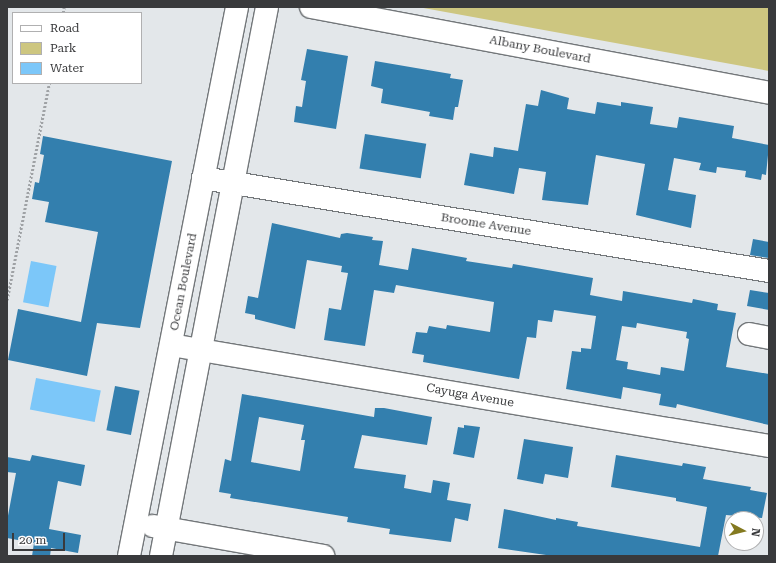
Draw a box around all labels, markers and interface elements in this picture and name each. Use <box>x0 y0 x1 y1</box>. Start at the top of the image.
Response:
legend <box>12 12 142 84</box>
text: Road <box>50 21 79 35</box>
street label: Albany Boulevard <box>488 33 592 67</box>
text: Park <box>50 41 76 55</box>
text: Water <box>50 61 84 75</box>
street label: Broome Avenue <box>440 211 532 239</box>
street label: Ocean Boulevard <box>167 232 201 332</box>
street label: Cayuga Avenue <box>425 381 515 411</box>
north arrow <box>724 511 764 551</box>
scale bar <box>14 525 67 551</box>
text: N <box>748 527 762 537</box>
text: 20 m <box>19 533 46 547</box>

